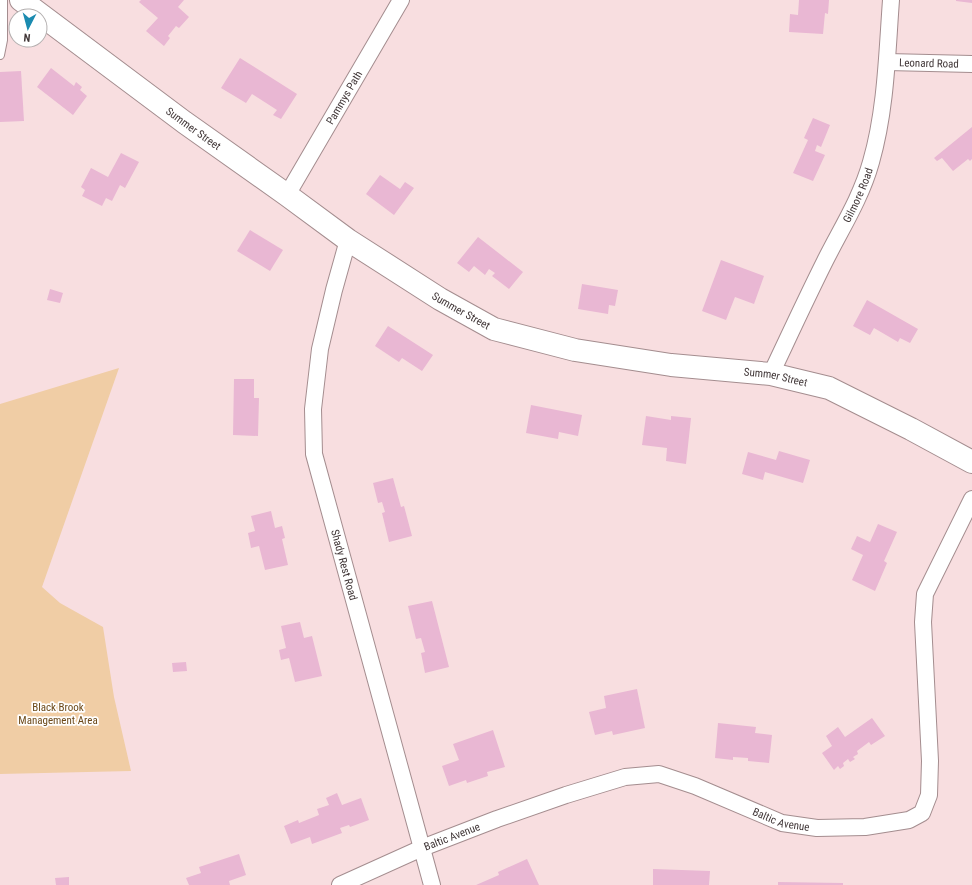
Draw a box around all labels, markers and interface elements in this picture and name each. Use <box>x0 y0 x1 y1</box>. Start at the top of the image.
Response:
north arrow <box>8 8 48 48</box>
text: N <box>23 31 31 44</box>
street label: Leonard Road <box>899 56 959 71</box>
street label: Pammys Path <box>324 69 365 127</box>
street label: Summer Street <box>163 105 223 153</box>
street label: Gilmore Road <box>840 166 876 225</box>
street label: Summer Street <box>429 290 492 332</box>
street label: Summer Street <box>743 366 809 390</box>
street label: Shady Rest Road <box>328 528 360 602</box>
park label: Black Brook Management Area <box>18 701 98 727</box>
street label: Baltic Avenue <box>751 805 810 834</box>
street label: Baltic Avenue <box>422 820 482 854</box>

